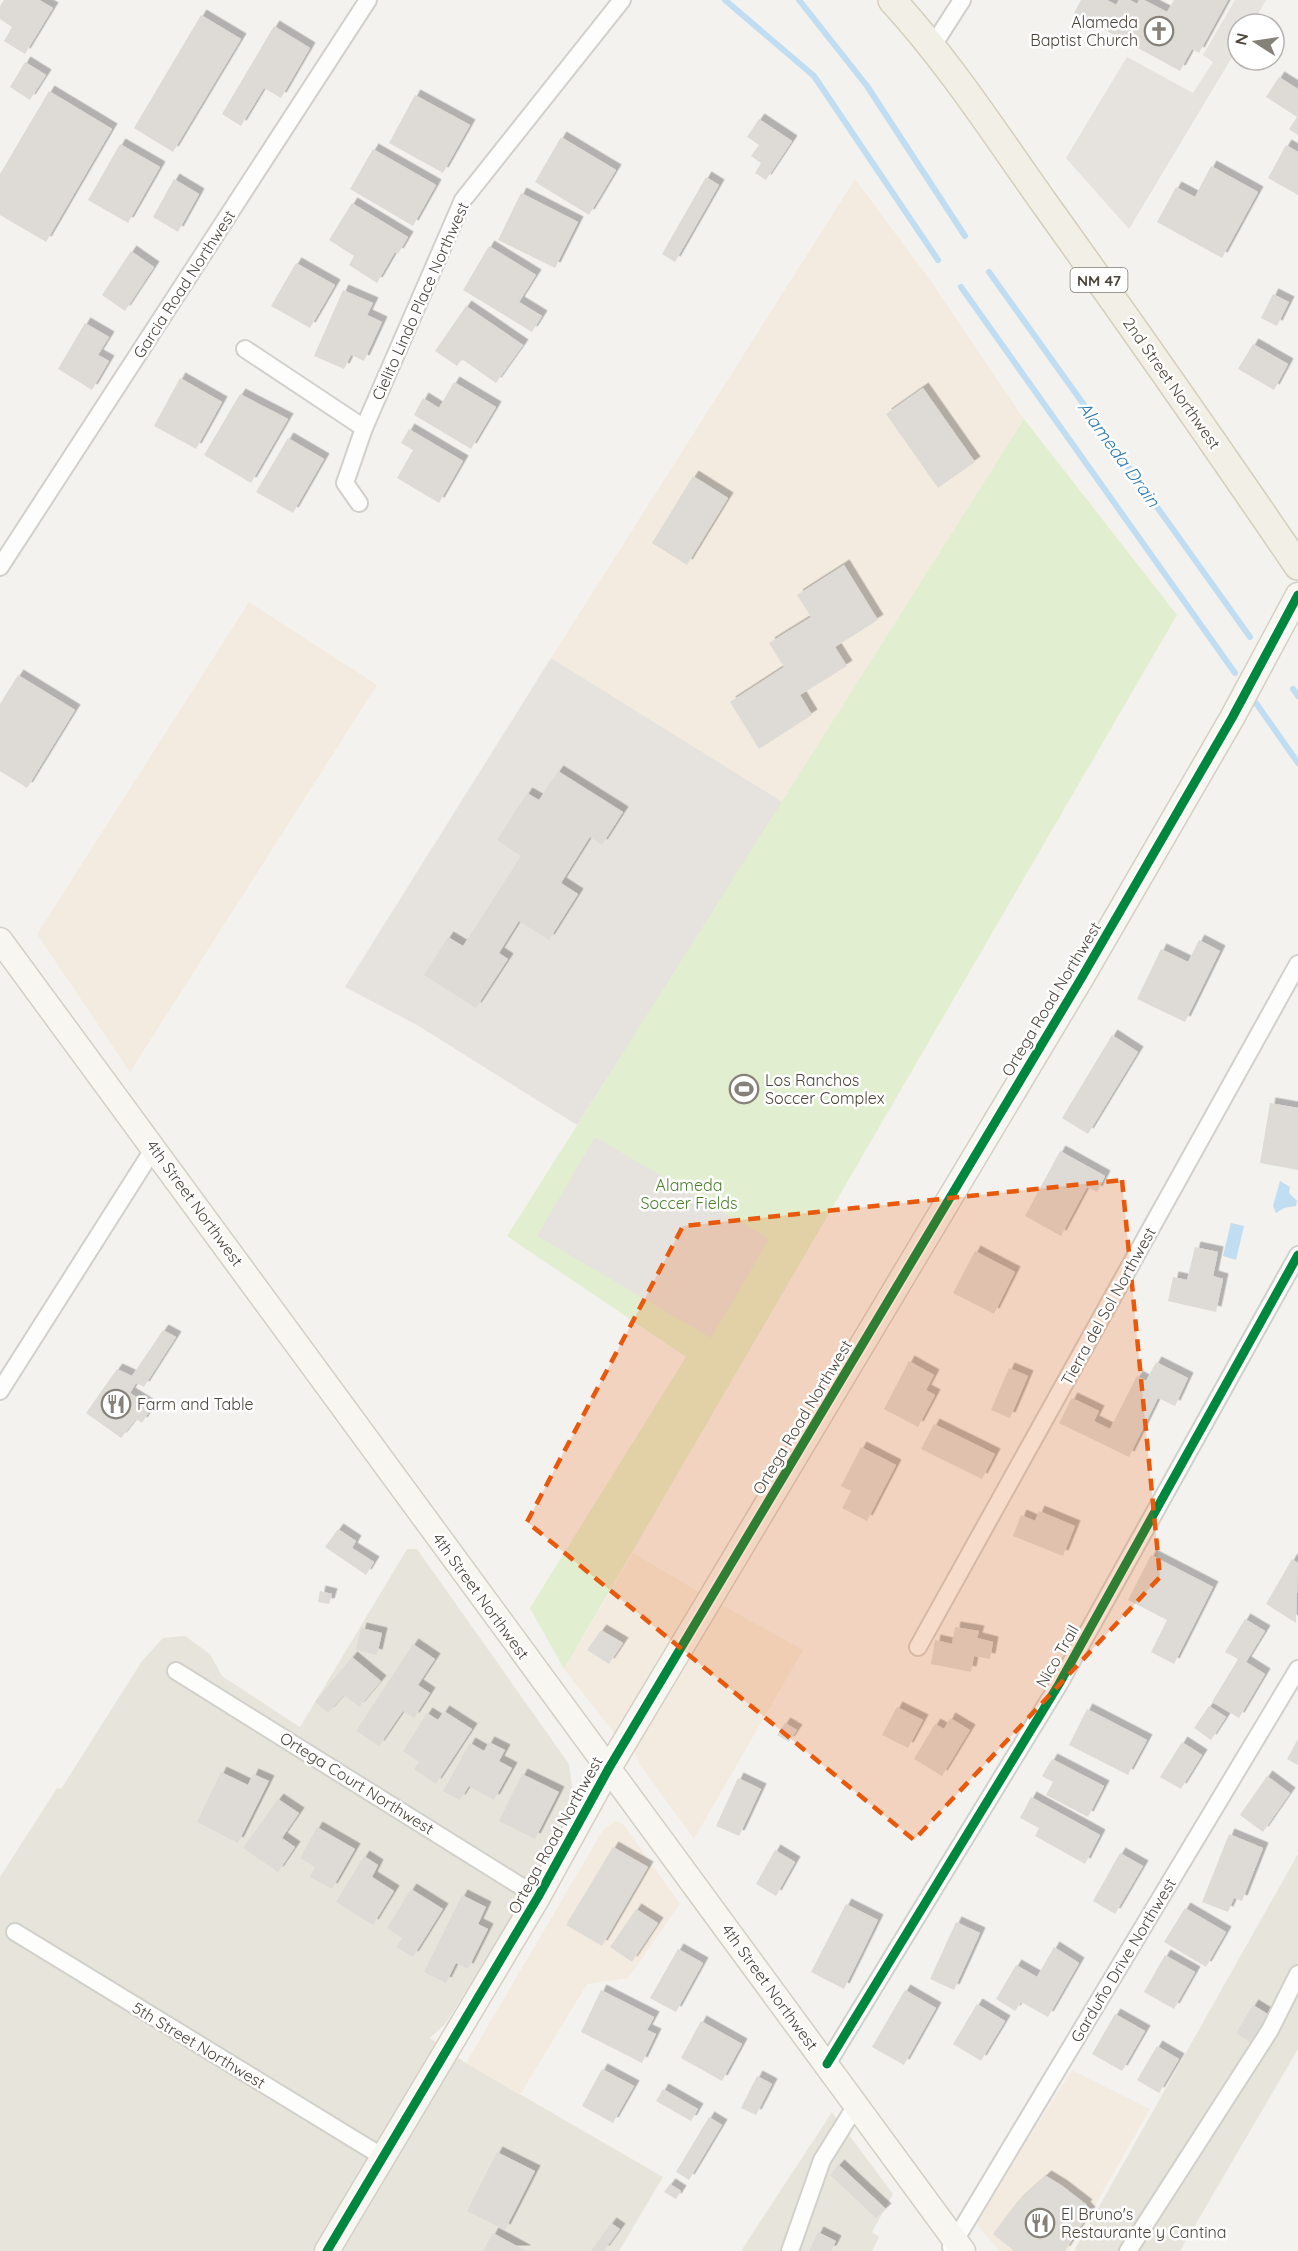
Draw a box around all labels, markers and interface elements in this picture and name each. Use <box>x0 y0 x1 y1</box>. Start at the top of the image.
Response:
place label: Alameda Baptist Church <box>1030 12 1138 50</box>
north arrow <box>1226 12 1286 72</box>
church icon: Alameda Baptist Church <box>1143 15 1175 47</box>
text: N <box>1230 31 1252 47</box>
street label: Cielito Lindo Place Northwest <box>367 199 473 403</box>
street label: Garcia Road Northwest <box>129 206 239 362</box>
road number: NM 47 <box>1070 268 1128 292</box>
street label: 2nd Street Northwest <box>1119 313 1225 453</box>
water label: Alameda Drain <box>1073 397 1165 512</box>
street label: Ortega Road Northwest <box>997 918 1105 1080</box>
place label: Los Ranchos Soccer Complex <box>765 1070 885 1108</box>
sports icon: Los Ranchos Soccer Complex <box>728 1073 760 1105</box>
street label: 4th Street Northwest <box>142 1136 248 1270</box>
park label: Alameda Soccer Fields <box>640 1175 738 1213</box>
street label: Tierra del Sol Northwest <box>1056 1223 1160 1389</box>
street label: Ortega Road Northwest <box>748 1336 856 1498</box>
restaurant icon: Farm and Table <box>100 1388 132 1420</box>
place label: Farm and Table <box>137 1394 254 1414</box>
street label: 4th Street Northwest <box>428 1529 534 1663</box>
street label: Nico Trail <box>1031 1621 1083 1691</box>
street label: Ortega Court Northwest <box>276 1727 438 1839</box>
street label: Ortega Road Northwest <box>503 1753 607 1917</box>
street label: Garduño Drive Northwest <box>1066 1874 1180 2046</box>
street label: 4th Street Northwest <box>717 1920 823 2054</box>
street label: 5th Street Northwest <box>129 1997 269 2093</box>
place label: El Bruno's Restaurante y Cantina <box>1061 2204 1227 2242</box>
restaurant icon: El Bruno's Restaurante y Cantina <box>1024 2207 1056 2239</box>

